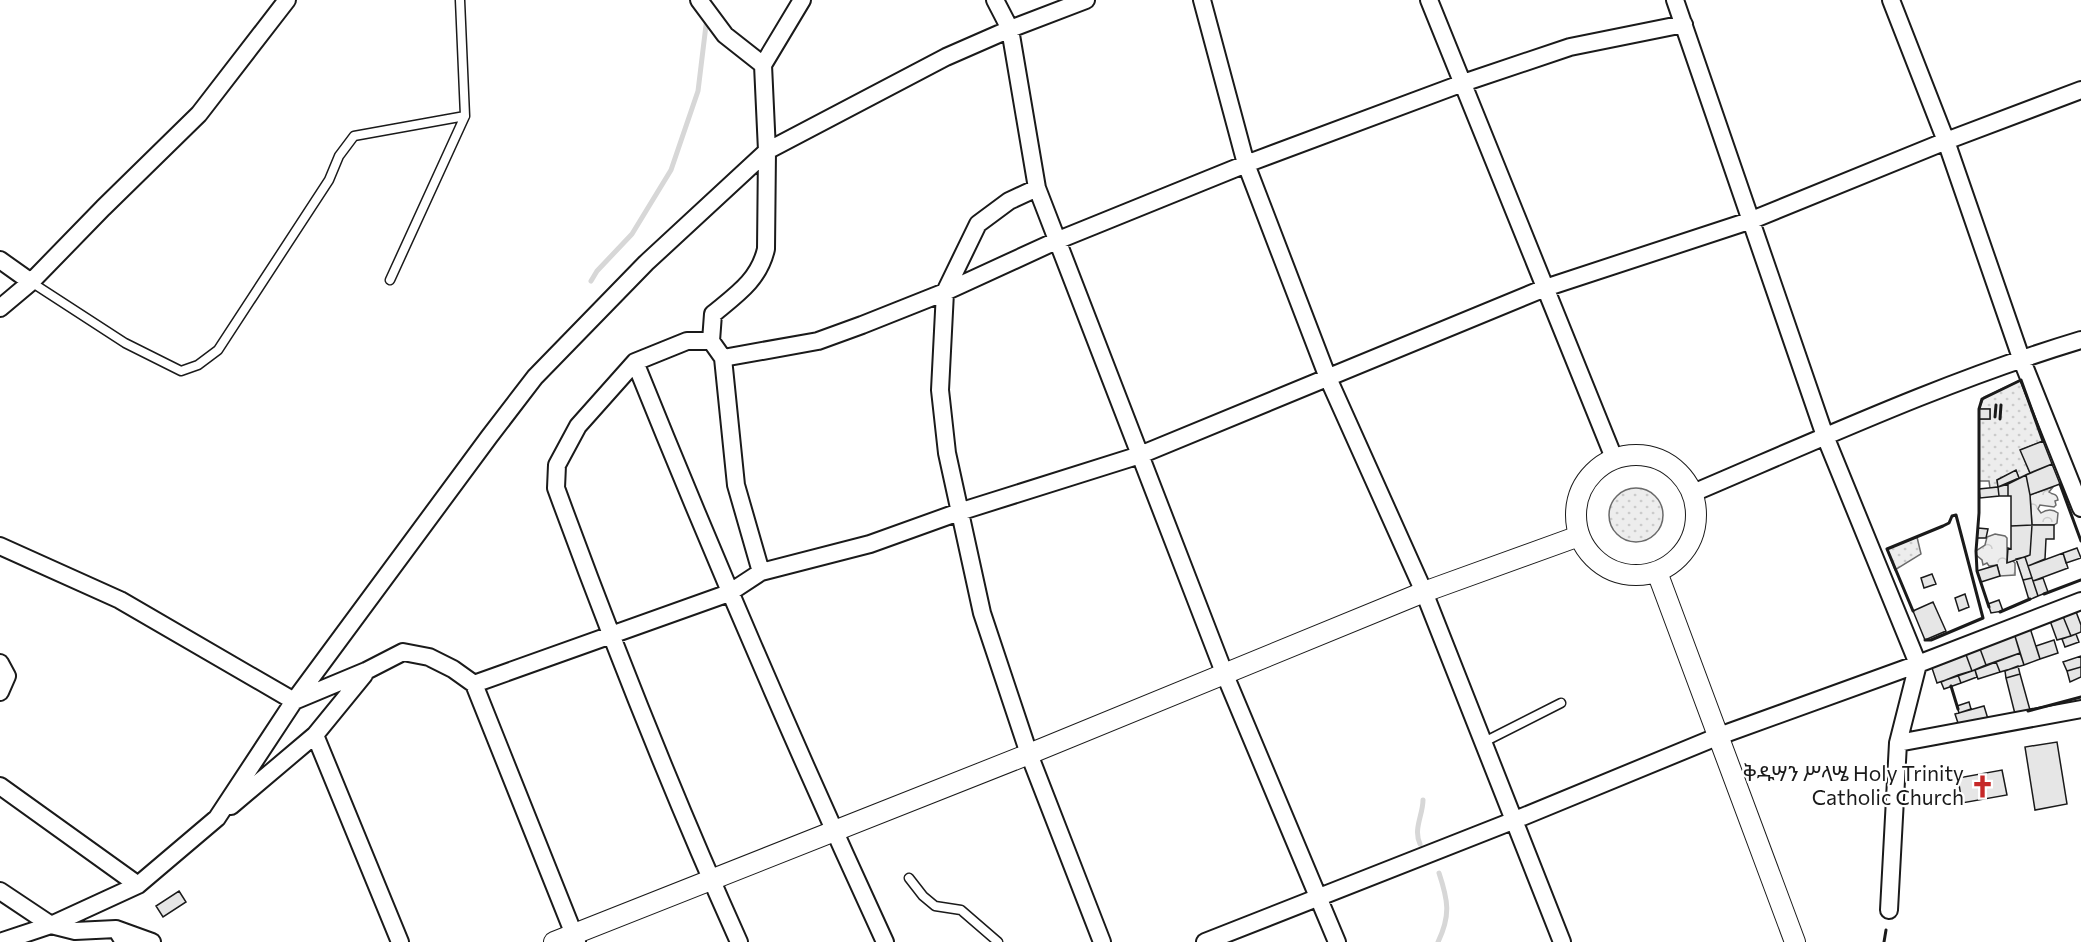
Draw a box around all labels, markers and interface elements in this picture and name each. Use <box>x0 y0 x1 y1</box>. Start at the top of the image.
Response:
place label: ቅዱሣን ሥላሤ Holy Trinity Catholic Church <box>1743 760 1964 809</box>
church icon: ቅዱሣን ሥላሤ Holy Trinity Catholic Church <box>1969 773 1995 799</box>

